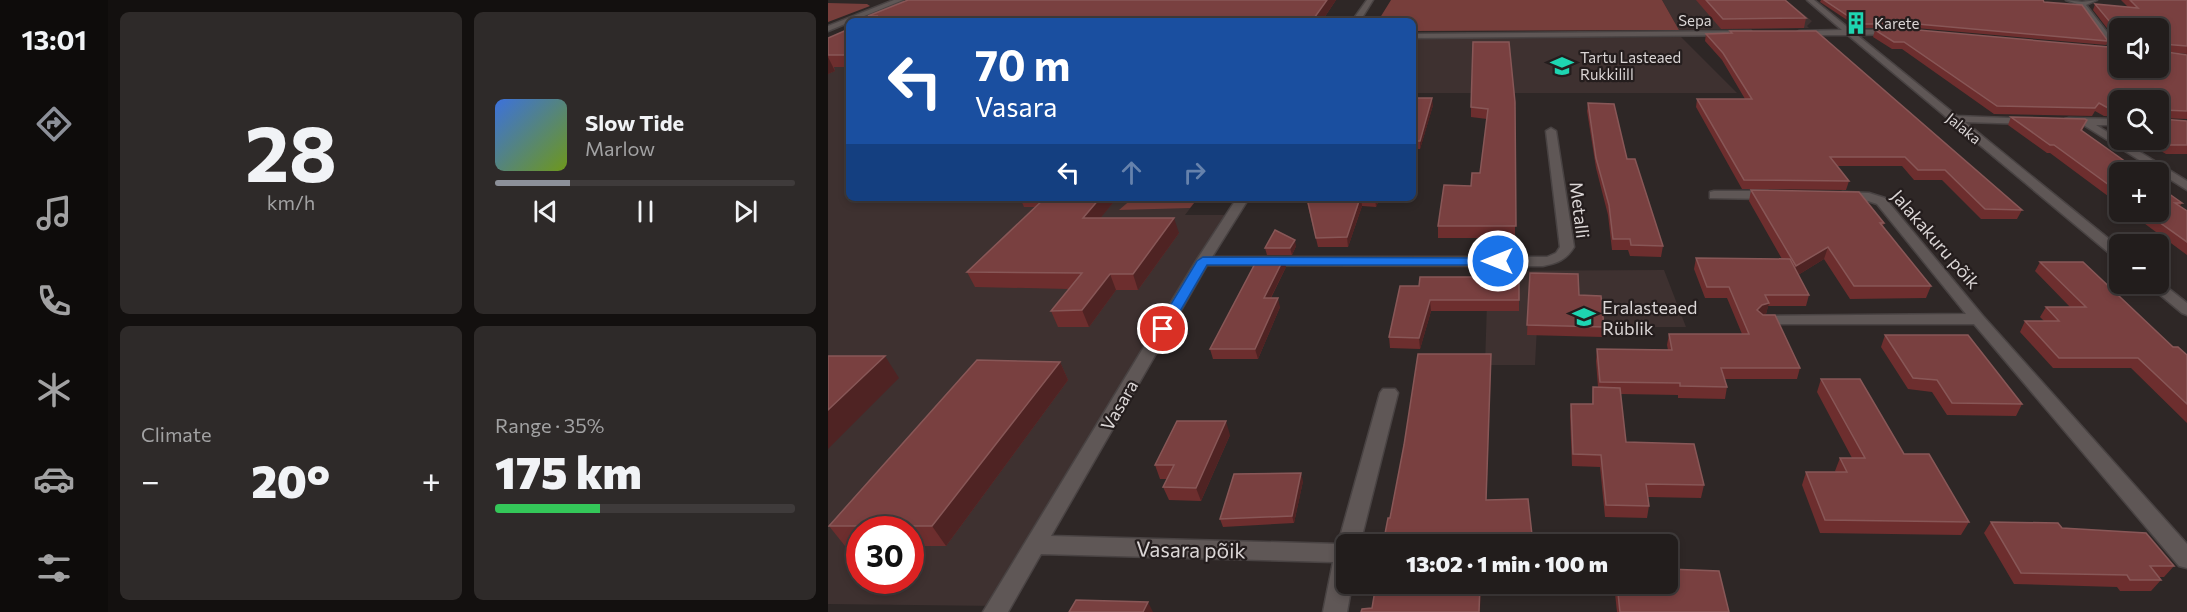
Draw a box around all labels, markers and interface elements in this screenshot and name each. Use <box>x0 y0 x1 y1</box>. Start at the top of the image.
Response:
building icon: Karete <box>1843 10 1869 36</box>
street label: Sepa <box>1678 11 1712 29</box>
place label: Karete <box>1874 14 1919 32</box>
map controls <box>2109 18 2169 294</box>
button: sound <box>2109 18 2169 78</box>
text: 13:01 <box>21 23 87 56</box>
text: 70 m <box>975 38 1070 90</box>
icon: left <box>876 42 954 120</box>
place label: Tartu Lasteaed Rukkilill <box>1580 48 1681 83</box>
school or university icon: Tartu Lasteaed Rukkilill <box>1549 53 1575 79</box>
text: Vasara <box>975 90 1057 123</box>
button: search <box>2109 90 2169 150</box>
icon: directions <box>33 103 75 145</box>
text: 28 <box>245 103 337 198</box>
street label: Jalaka <box>1943 108 1985 148</box>
text: Slow Tide <box>585 109 684 136</box>
text: Marlow <box>585 136 655 160</box>
icon: left <box>1052 156 1085 189</box>
icon: ahead <box>1115 156 1148 189</box>
icon: right <box>1178 156 1211 189</box>
button: + <box>2109 162 2169 222</box>
street label: Metalli <box>1566 180 1594 240</box>
street label: Jalakakuru põik <box>1887 185 1985 293</box>
text: km/h <box>267 190 315 214</box>
icon: music <box>33 192 75 234</box>
icon: previous <box>529 195 562 228</box>
icon: pause <box>629 195 662 228</box>
icon: next <box>729 195 762 228</box>
position arrow <box>1466 229 1530 293</box>
button: − <box>2109 234 2169 294</box>
icon: phone <box>33 280 75 322</box>
place label: Eralasteaed Rüblik <box>1602 296 1697 339</box>
pin <box>1137 303 1188 354</box>
school or university icon: Eralasteaed Rüblik <box>1571 304 1597 330</box>
icon: arrive <box>1146 312 1179 345</box>
icon: climate <box>33 369 75 411</box>
street label: Vasara <box>1096 376 1142 434</box>
text: Range · 35% <box>495 413 604 437</box>
text: Climate <box>141 422 211 446</box>
text: 175 km <box>495 443 642 498</box>
text: 20° <box>251 452 330 507</box>
icon: car <box>33 458 75 500</box>
text: − <box>141 459 160 500</box>
text: + <box>422 459 441 500</box>
speed limit sign: 30 <box>846 516 924 594</box>
street label: Vasara põik <box>1136 536 1246 562</box>
icon: filters <box>33 547 75 589</box>
text: 13:02 · 1 min · 100 m <box>1406 550 1608 577</box>

